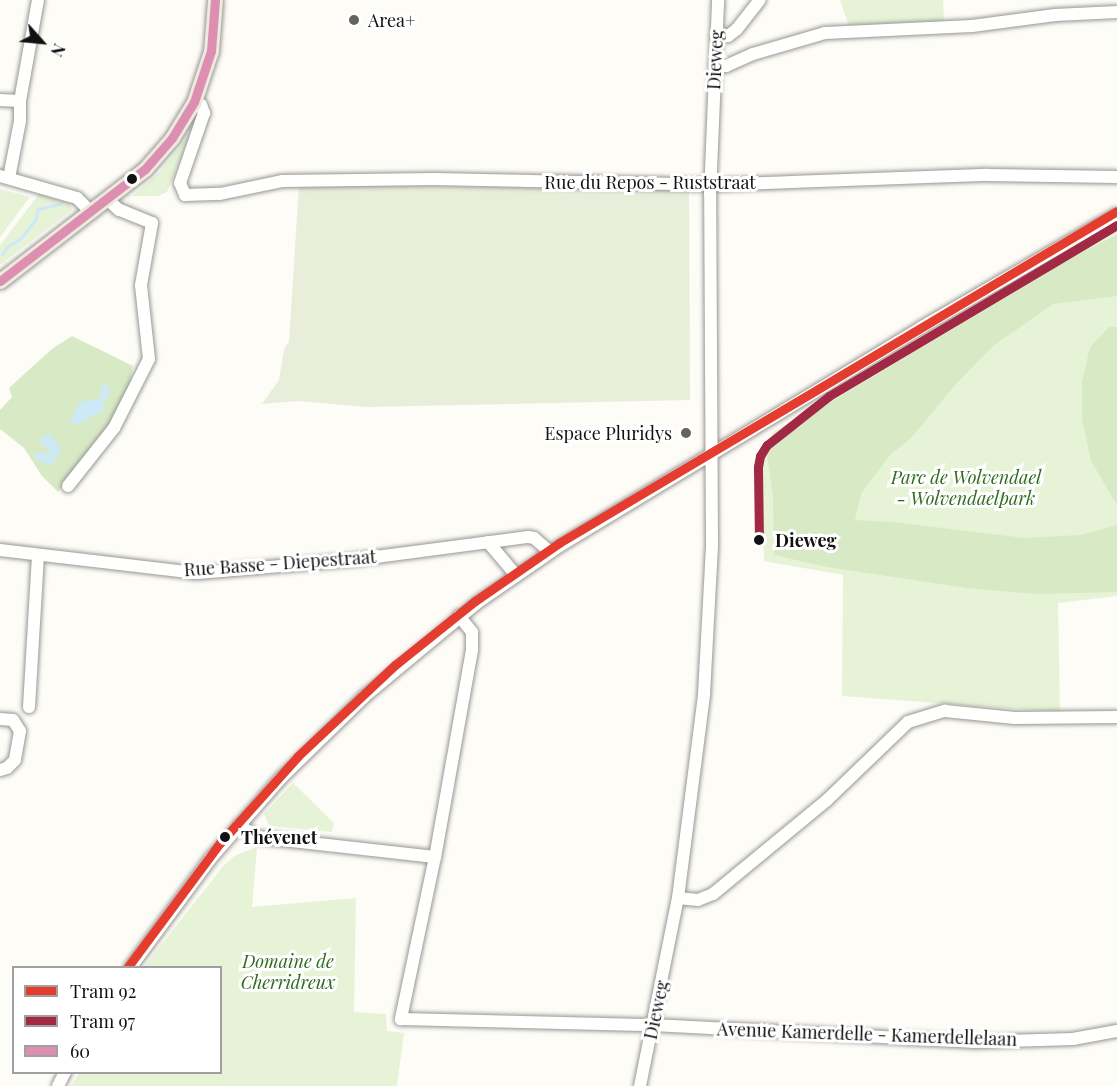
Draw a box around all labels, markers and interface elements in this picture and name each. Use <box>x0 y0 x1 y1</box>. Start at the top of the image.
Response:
place label: Area+ <box>368 9 416 31</box>
marker: Area+ <box>345 11 363 29</box>
north arrow <box>12 12 72 72</box>
street label: Dieweg <box>703 30 727 90</box>
text: N <box>47 40 70 60</box>
street label: Rue du Repos - Ruststraat <box>544 171 756 193</box>
unlabelled marker <box>126 173 138 185</box>
place label: Espace Pluridys <box>545 422 672 444</box>
marker: Espace Pluridys <box>677 424 695 442</box>
park label: Parc de Wolvendael - Wolvendaelpark <box>891 467 1041 510</box>
marker: Dieweg <box>748 529 770 551</box>
place label: Dieweg <box>775 529 836 551</box>
street label: Rue Basse - Diepestraat <box>183 546 377 580</box>
marker: Thévenet <box>214 826 236 848</box>
place label: Thévenet <box>241 826 317 848</box>
park label: Domaine de Cherridreux <box>241 951 335 994</box>
legend <box>12 966 222 1074</box>
text: Tram 92 <box>70 979 136 1003</box>
street label: Dieweg <box>639 979 673 1041</box>
text: Tram 97 <box>70 1009 135 1033</box>
street label: Avenue Kamerdelle - Kamerdellelaan <box>717 1018 1017 1050</box>
text: 60 <box>70 1039 90 1063</box>

